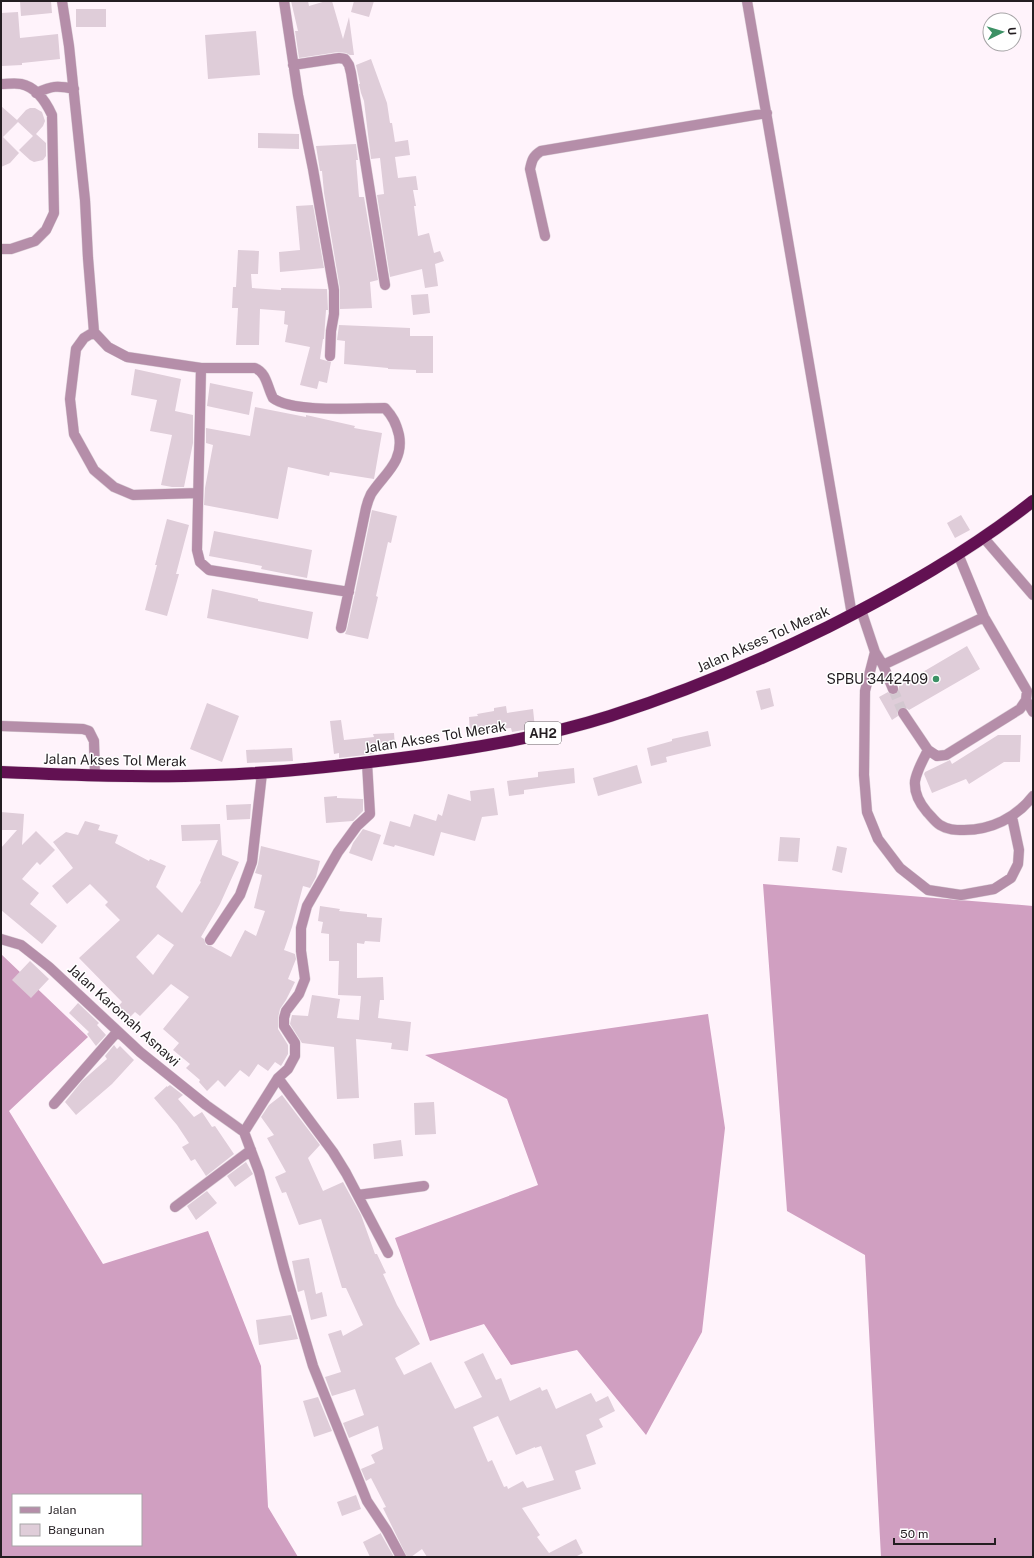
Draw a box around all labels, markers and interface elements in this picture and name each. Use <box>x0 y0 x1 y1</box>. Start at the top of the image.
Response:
north arrow <box>982 12 1022 52</box>
text: U <box>1006 27 1018 36</box>
street label: Jalan Akses Tol Merak <box>694 602 832 676</box>
place label: SPBU 3442409 <box>826 671 928 687</box>
marker: SPBU 3442409 <box>931 674 941 684</box>
street label: Jalan Akses Tol Merak <box>363 718 507 756</box>
road number: AH2 <box>525 722 561 744</box>
street label: Jalan Akses Tol Merak <box>43 751 187 769</box>
street label: Jalan Karomah Asnawi <box>65 961 183 1069</box>
legend <box>12 1494 142 1546</box>
text: Jalan <box>48 1503 77 1517</box>
scale bar <box>894 1520 995 1546</box>
text: Bangunan <box>48 1523 104 1537</box>
text: 50 m <box>900 1527 928 1541</box>

